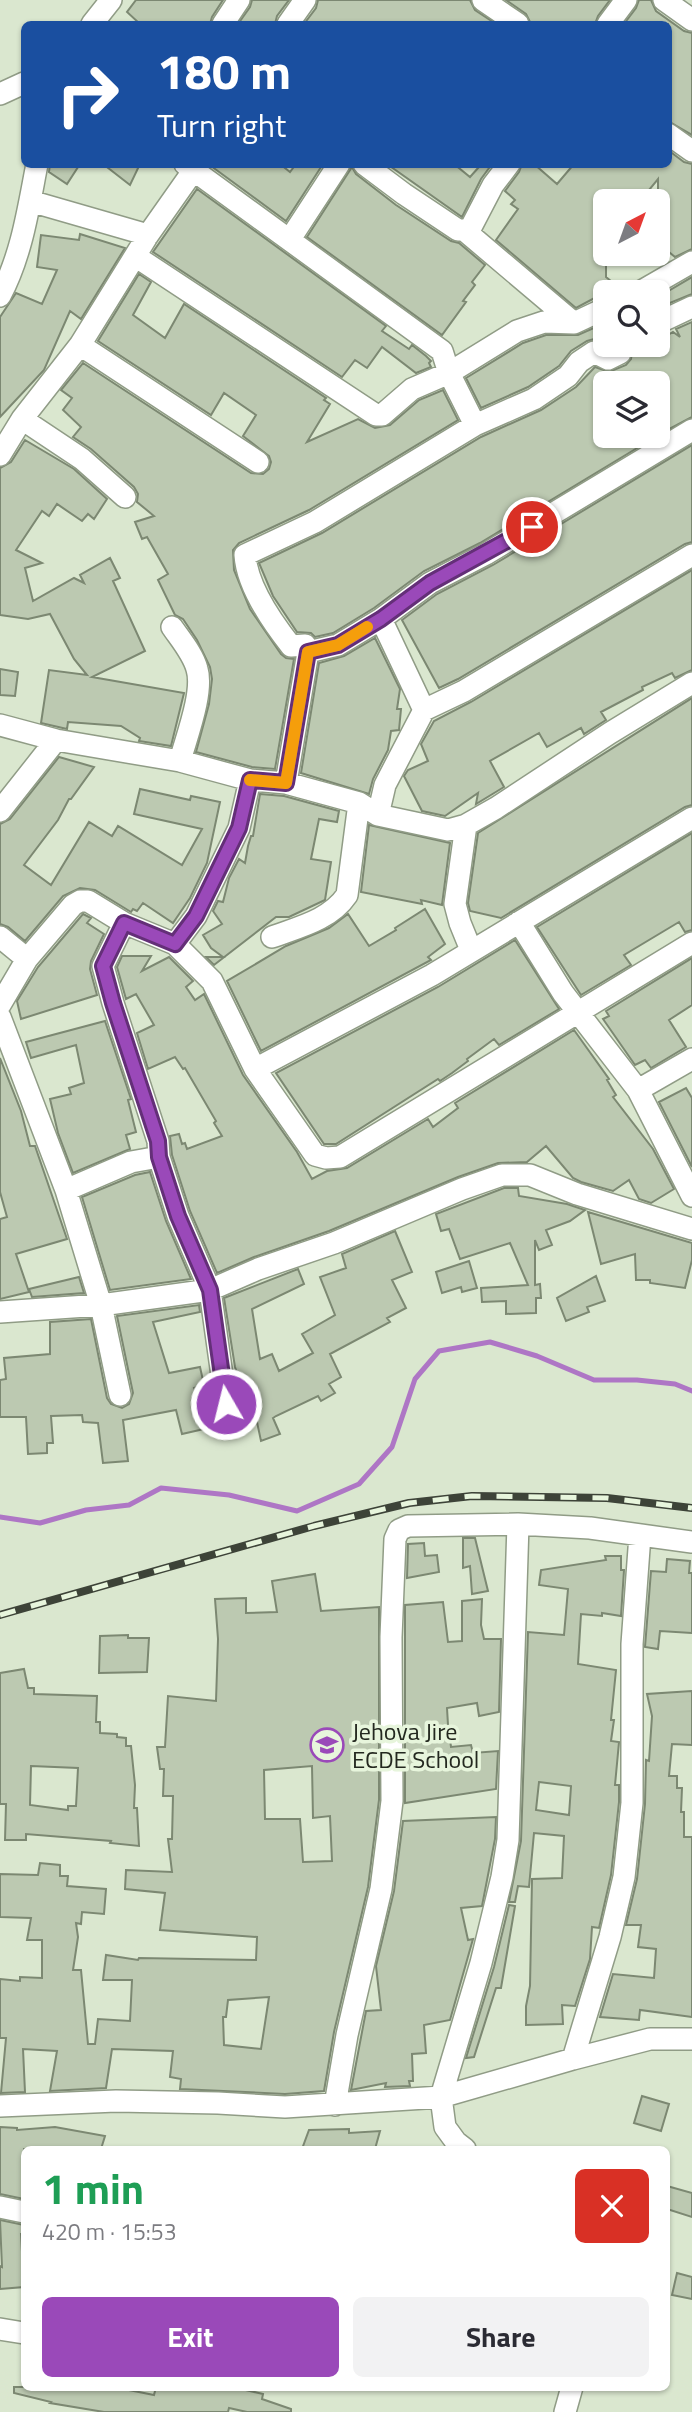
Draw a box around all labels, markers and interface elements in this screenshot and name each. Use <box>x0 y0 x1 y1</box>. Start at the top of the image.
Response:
text: 180 m <box>157 33 291 108</box>
icon: right <box>42 49 133 140</box>
text: Turn right <box>157 101 286 149</box>
north arrow <box>593 189 670 266</box>
map controls <box>593 189 670 448</box>
button: search <box>593 280 670 357</box>
button: layers <box>593 371 670 448</box>
pin <box>502 497 562 557</box>
icon: arrive <box>513 508 551 546</box>
position arrow <box>189 1367 263 1441</box>
place label: Jehova Jire ECDE School <box>352 1713 479 1777</box>
school or university icon: Jehova Jire ECDE School <box>308 1726 346 1764</box>
text: 1 min <box>42 2156 144 2220</box>
button: close <box>575 2169 649 2243</box>
text: 420 m · 15:53 <box>42 2214 177 2249</box>
button: Exit <box>42 2297 339 2377</box>
button: Share <box>353 2297 649 2377</box>

